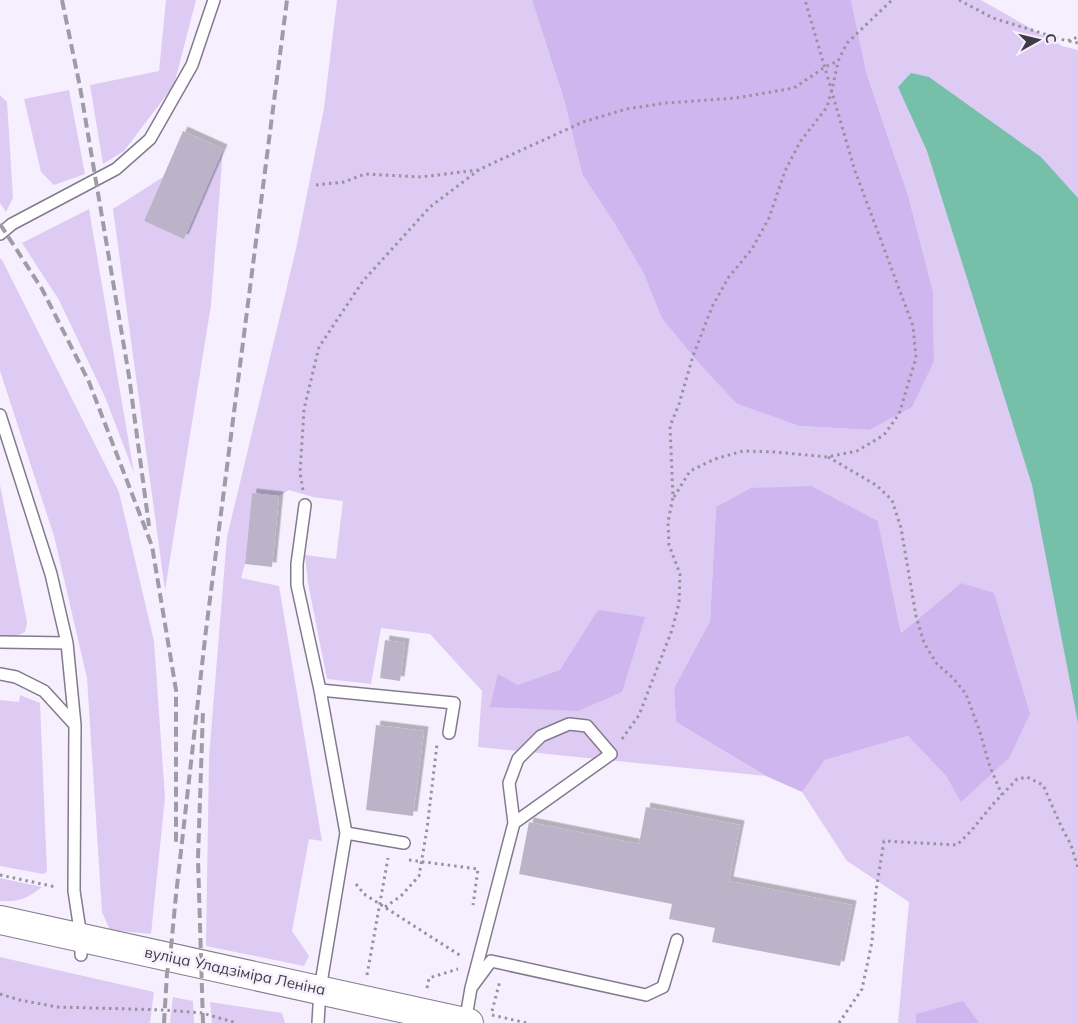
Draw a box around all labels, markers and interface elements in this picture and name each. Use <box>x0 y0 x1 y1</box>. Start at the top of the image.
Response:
north arrow <box>1013 15 1063 65</box>
text: С <box>1041 32 1060 44</box>
street label: вуліца Уладзіміра Леніна <box>143 942 327 999</box>

